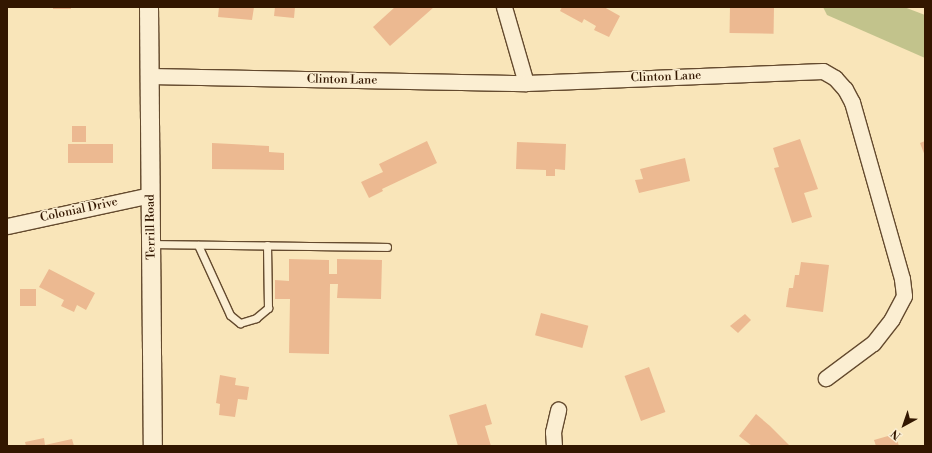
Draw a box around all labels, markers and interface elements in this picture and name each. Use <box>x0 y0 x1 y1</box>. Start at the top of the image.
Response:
street label: Clinton Lane <box>630 69 702 85</box>
street label: Clinton Lane <box>307 72 377 88</box>
street label: Terrill Road <box>143 194 159 260</box>
street label: Colonial Drive <box>39 195 119 225</box>
north arrow <box>884 405 924 445</box>
text: N <box>888 426 904 442</box>

